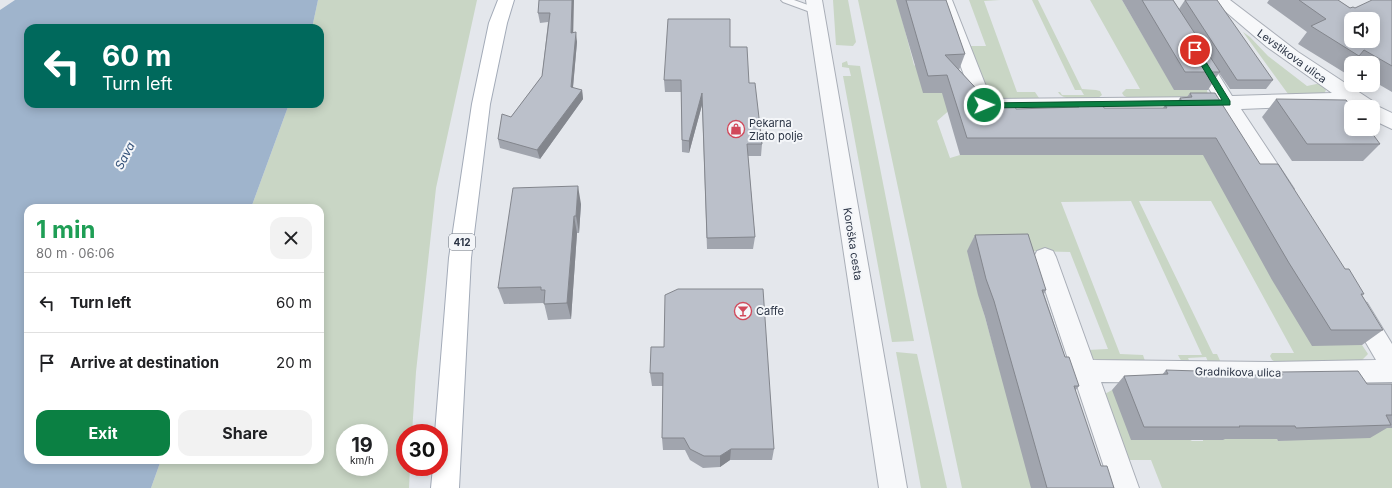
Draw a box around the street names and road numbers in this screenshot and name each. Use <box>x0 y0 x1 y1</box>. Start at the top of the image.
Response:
street label: Levstikova ulica <box>1254 26 1330 86</box>
street label: Koroška cesta <box>840 207 866 281</box>
road number: 412 <box>449 234 475 250</box>
street label: Gradnikova ulica <box>1195 364 1281 380</box>

